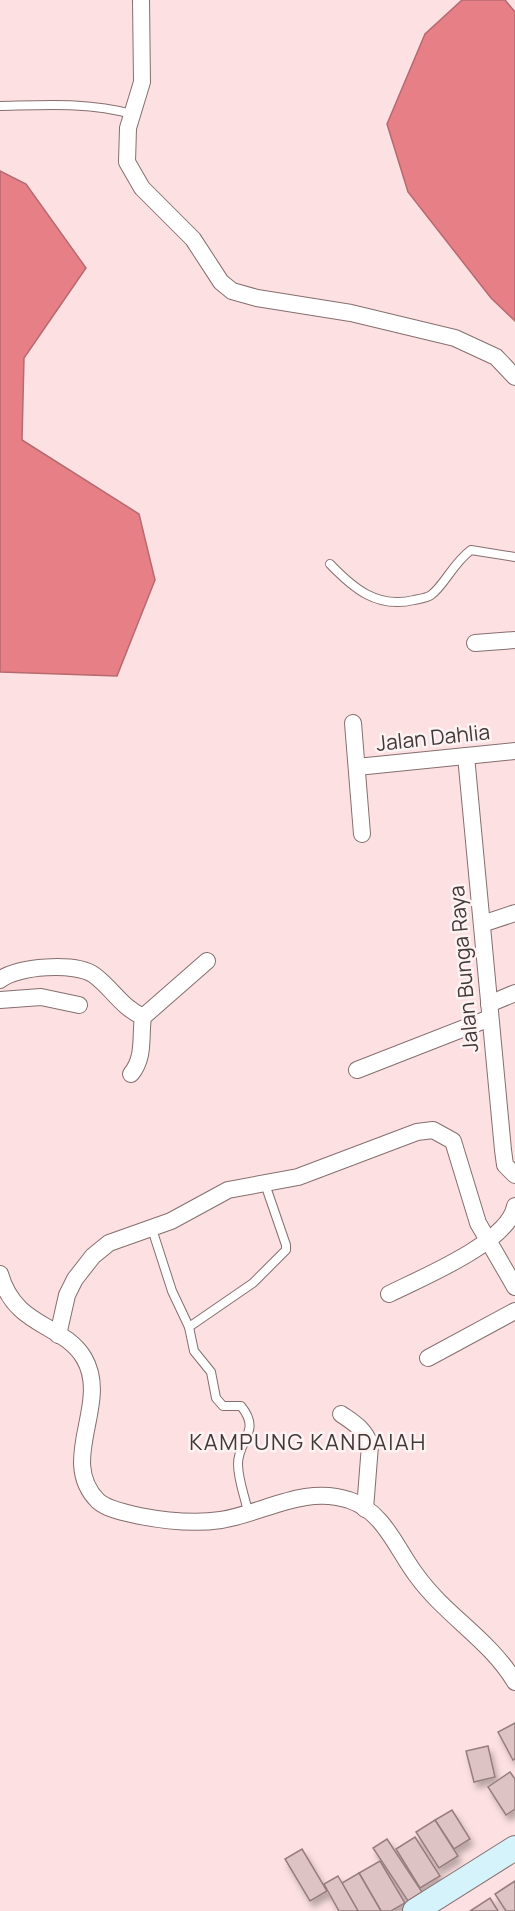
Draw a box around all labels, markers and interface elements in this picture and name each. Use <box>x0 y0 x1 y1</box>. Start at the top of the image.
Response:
street label: Jalan Dahlia <box>375 717 491 757</box>
street label: Jalan Bunga Raya <box>442 884 484 1054</box>
district label: KAMPUNG KANDAIAH <box>189 1427 427 1457</box>

